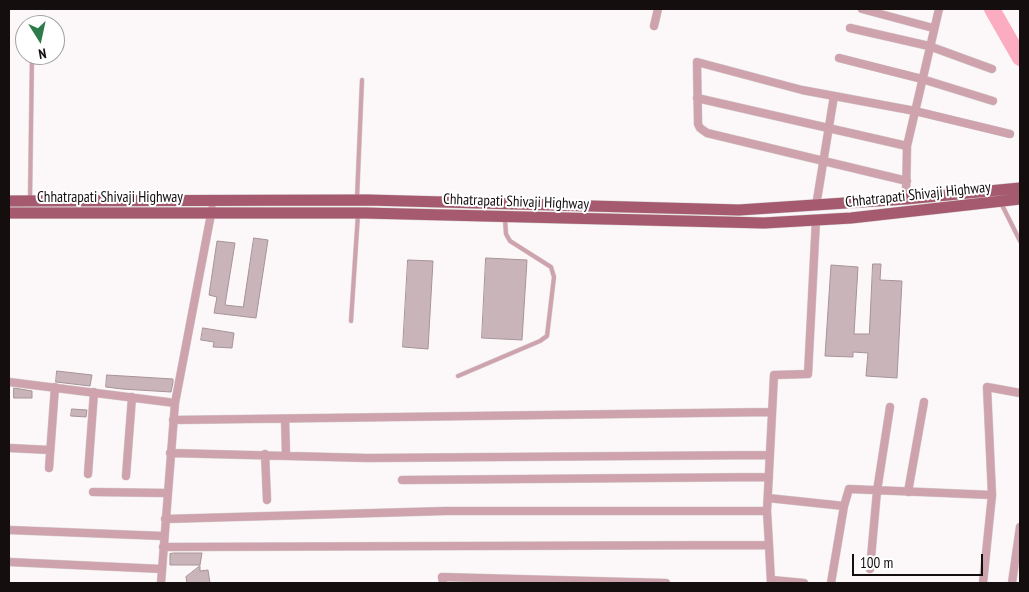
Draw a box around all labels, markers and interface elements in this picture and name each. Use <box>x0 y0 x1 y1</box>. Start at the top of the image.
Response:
north arrow <box>15 15 65 65</box>
text: N <box>37 44 48 63</box>
street label: Chhatrapati Shivaji Highway <box>844 178 992 212</box>
street label: Chhatrapati Shivaji Highway <box>37 189 183 207</box>
street label: Chhatrapati Shivaji Highway <box>443 190 589 214</box>
scale bar <box>854 544 985 576</box>
text: 100 m <box>860 553 893 572</box>

